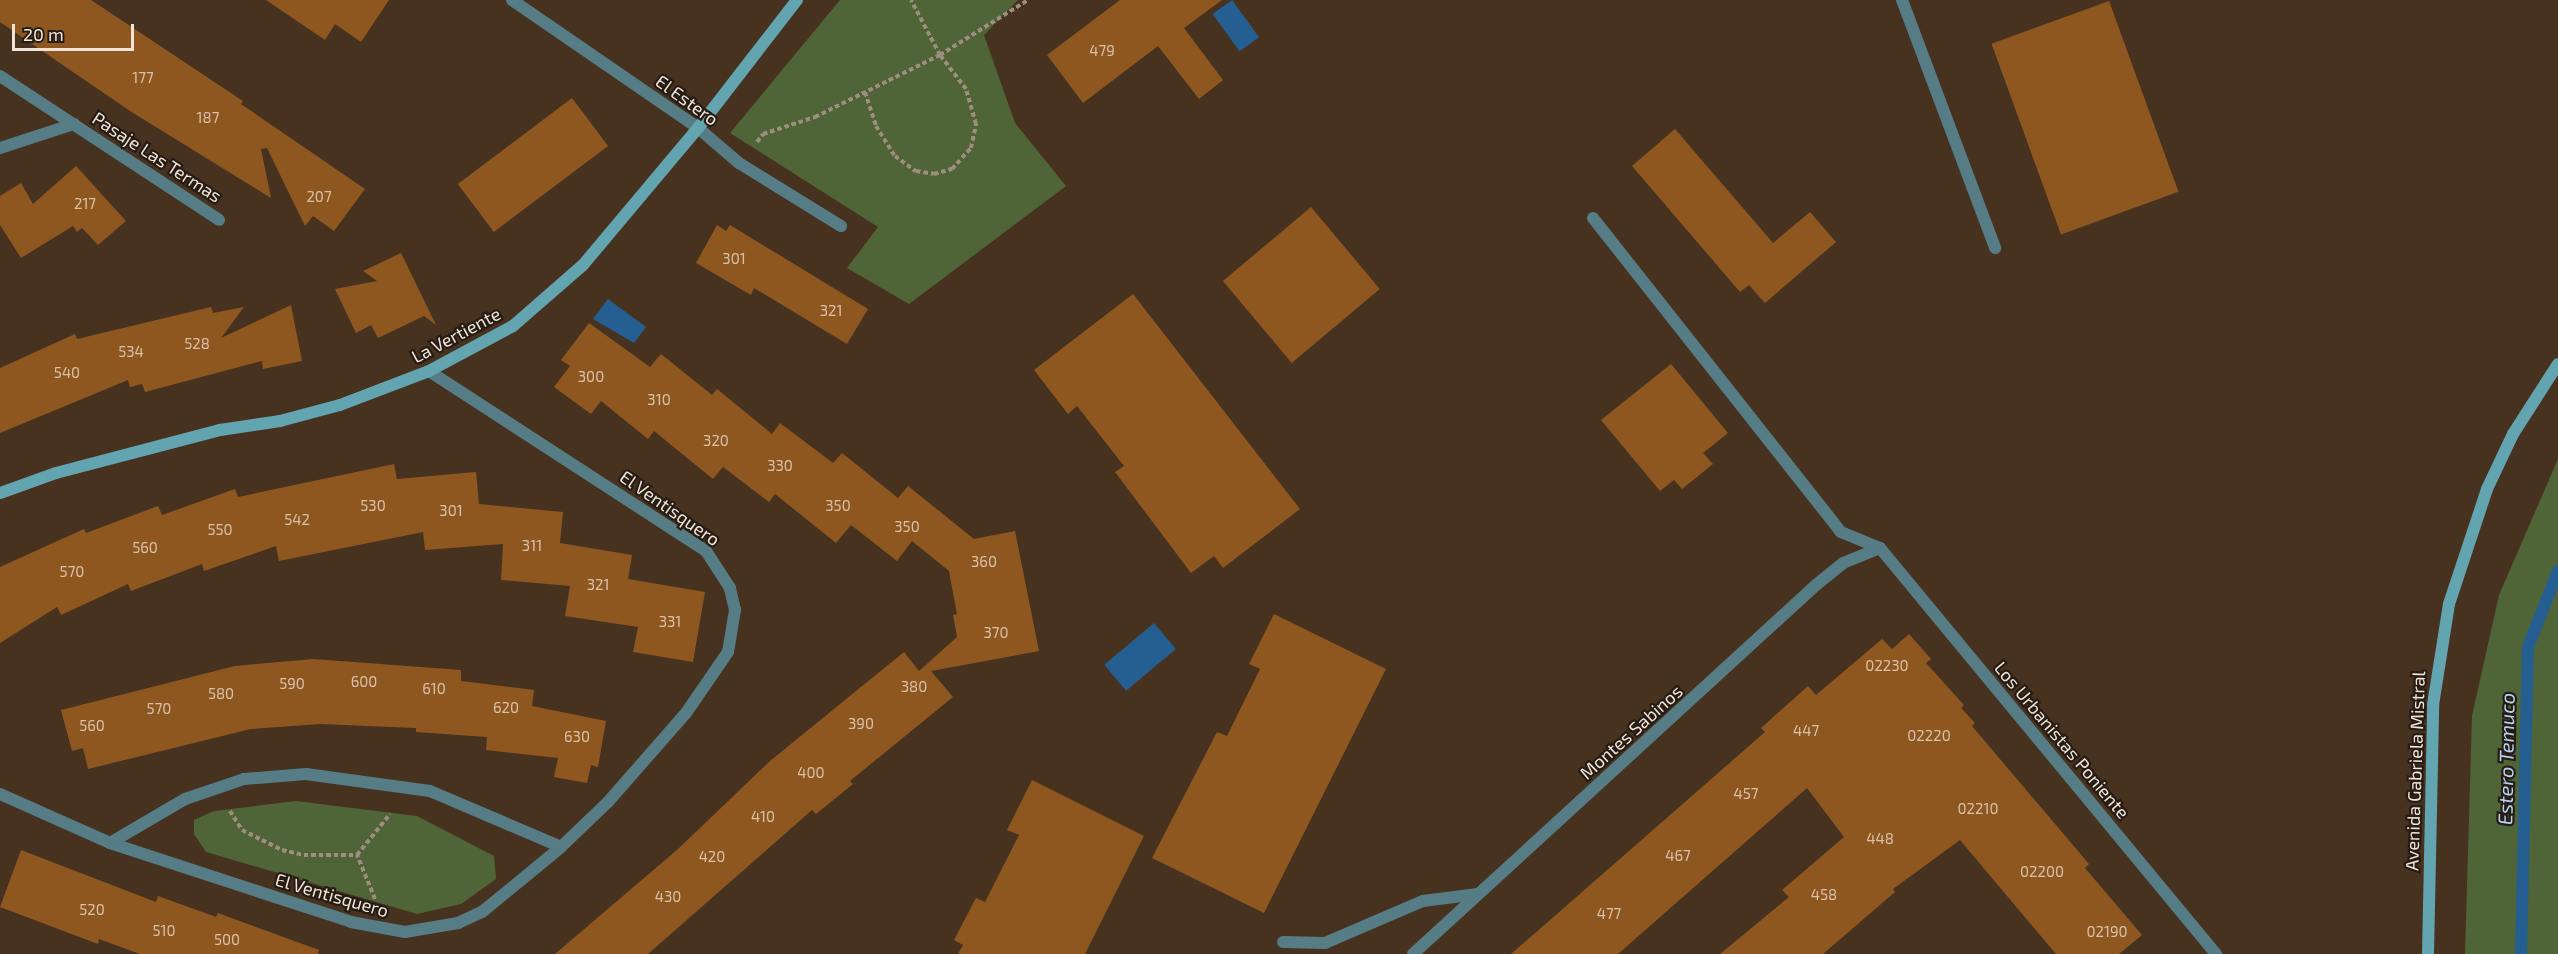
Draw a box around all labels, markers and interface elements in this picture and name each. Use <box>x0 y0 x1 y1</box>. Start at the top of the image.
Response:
scale bar <box>15 12 136 50</box>
text: 20 m <box>23 23 64 45</box>
house number: 479 <box>1089 42 1115 60</box>
house number: 177 <box>132 69 154 87</box>
street label: El Estero <box>651 70 723 130</box>
street label: Pasaje Las Termas <box>88 107 226 207</box>
house number: 187 <box>197 109 219 127</box>
house number: 207 <box>306 188 332 206</box>
house number: 217 <box>74 195 96 213</box>
house number: 301 <box>722 250 746 268</box>
street label: La Vertiente <box>408 302 504 368</box>
house number: 321 <box>820 302 842 320</box>
house number: 528 <box>184 335 210 353</box>
house number: 534 <box>118 343 144 361</box>
house number: 540 <box>54 364 80 382</box>
house number: 300 <box>578 368 604 386</box>
house number: 310 <box>647 391 671 409</box>
house number: 320 <box>703 432 729 450</box>
house number: 330 <box>767 457 793 475</box>
street label: El Ventisquero <box>616 465 724 551</box>
house number: 530 <box>360 497 386 515</box>
house number: 350 <box>825 497 851 515</box>
house number: 301 <box>439 502 463 520</box>
house number: 542 <box>284 511 310 529</box>
house number: 350 <box>894 518 920 536</box>
house number: 550 <box>207 521 233 539</box>
house number: 311 <box>522 537 542 555</box>
house number: 560 <box>132 539 158 557</box>
house number: 360 <box>971 553 997 571</box>
house number: 570 <box>60 563 84 581</box>
house number: 321 <box>587 576 609 594</box>
house number: 331 <box>659 613 681 631</box>
house number: 370 <box>983 624 1009 642</box>
house number: 02230 <box>1865 657 1909 675</box>
street label: Los Urbanistas Poniente <box>1990 657 2134 823</box>
street label: Avenida Gabriela Mistral <box>2401 671 2429 871</box>
house number: 600 <box>351 673 377 691</box>
house number: 590 <box>279 675 305 693</box>
house number: 380 <box>901 678 927 696</box>
house number: 610 <box>422 680 446 698</box>
street label: Montes Sabinos <box>1575 680 1687 784</box>
house number: 580 <box>208 685 234 703</box>
water label: Estero Temuco <box>2493 692 2519 826</box>
house number: 620 <box>493 699 519 717</box>
house number: 570 <box>147 700 171 718</box>
house number: 390 <box>848 715 874 733</box>
house number: 560 <box>79 717 105 735</box>
house number: 447 <box>1793 722 1819 740</box>
house number: 02220 <box>1907 727 1951 745</box>
house number: 630 <box>564 728 590 746</box>
house number: 400 <box>797 764 825 782</box>
house number: 457 <box>1734 785 1758 803</box>
house number: 02210 <box>1958 800 1998 818</box>
house number: 410 <box>751 808 775 826</box>
house number: 448 <box>1866 830 1894 848</box>
house number: 467 <box>1665 847 1691 865</box>
house number: 420 <box>699 848 725 866</box>
house number: 02200 <box>2020 863 2064 881</box>
street label: El Ventisquero <box>272 868 392 922</box>
house number: 458 <box>1811 886 1837 904</box>
house number: 430 <box>655 888 681 906</box>
house number: 520 <box>79 901 105 919</box>
house number: 477 <box>1597 905 1621 923</box>
house number: 510 <box>152 922 176 940</box>
house number: 02190 <box>2086 923 2128 941</box>
house number: 500 <box>214 931 240 949</box>

